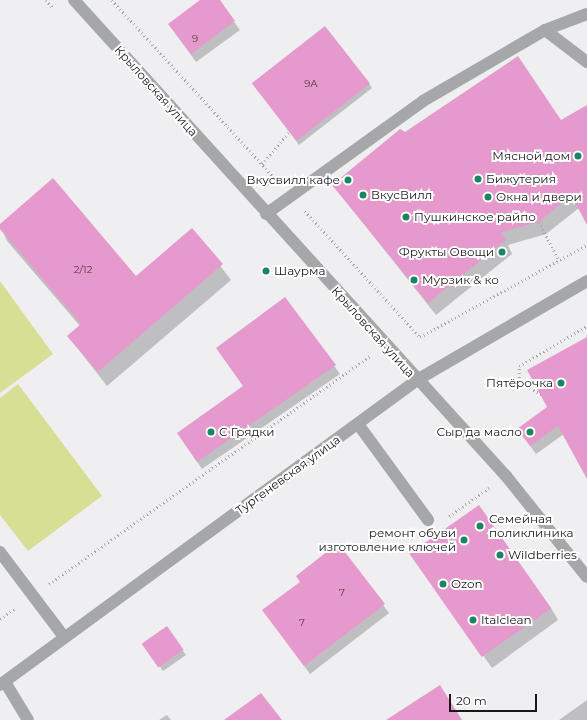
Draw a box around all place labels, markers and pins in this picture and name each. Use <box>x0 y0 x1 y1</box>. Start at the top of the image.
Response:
place label: Мясной дом <box>492 149 570 163</box>
marker: Мясной дом <box>573 151 583 161</box>
place label: Бижутерия <box>486 172 556 186</box>
place label: Вкусвилл кафе <box>246 173 340 187</box>
marker: Бижутерия <box>473 174 483 184</box>
marker: Вкусвилл кафе <box>343 175 353 185</box>
place label: ВкусВилл <box>371 188 432 202</box>
marker: ВкусВилл <box>358 190 368 200</box>
place label: Окна и двери <box>496 190 582 204</box>
marker: Окна и двери <box>483 192 493 202</box>
place label: Пушкинское райпо <box>414 210 536 224</box>
marker: Пушкинское райпо <box>401 212 411 222</box>
place label: Фрукты Овощи <box>399 245 494 259</box>
marker: Фрукты Овощи <box>497 247 507 257</box>
place label: Шаурма <box>274 264 326 278</box>
marker: Шаурма <box>261 266 271 276</box>
place label: Мурзик & ко <box>422 273 499 287</box>
marker: Мурзик & ко <box>409 275 419 285</box>
place label: Пятёрочка <box>486 376 553 390</box>
marker: Пятёрочка <box>556 378 566 388</box>
place label: С Грядки <box>219 425 274 439</box>
place label: Сыр да масло <box>436 425 522 439</box>
marker: С Грядки <box>206 427 216 437</box>
marker: Сыр да масло <box>525 427 535 437</box>
place label: Семейная поликлиника <box>489 512 574 540</box>
marker: Семейная поликлиника <box>474 520 486 532</box>
place label: ремонт обуви изготовление ключей <box>319 526 456 554</box>
marker: ремонт обуви изготовление ключей <box>459 535 469 545</box>
place label: Wildberries <box>508 548 577 562</box>
marker: Wildberries <box>495 550 505 560</box>
place label: Ozon <box>451 577 483 591</box>
marker: Ozon <box>438 579 448 589</box>
place label: Italclean <box>481 613 532 627</box>
marker: Italclean <box>468 615 478 625</box>

